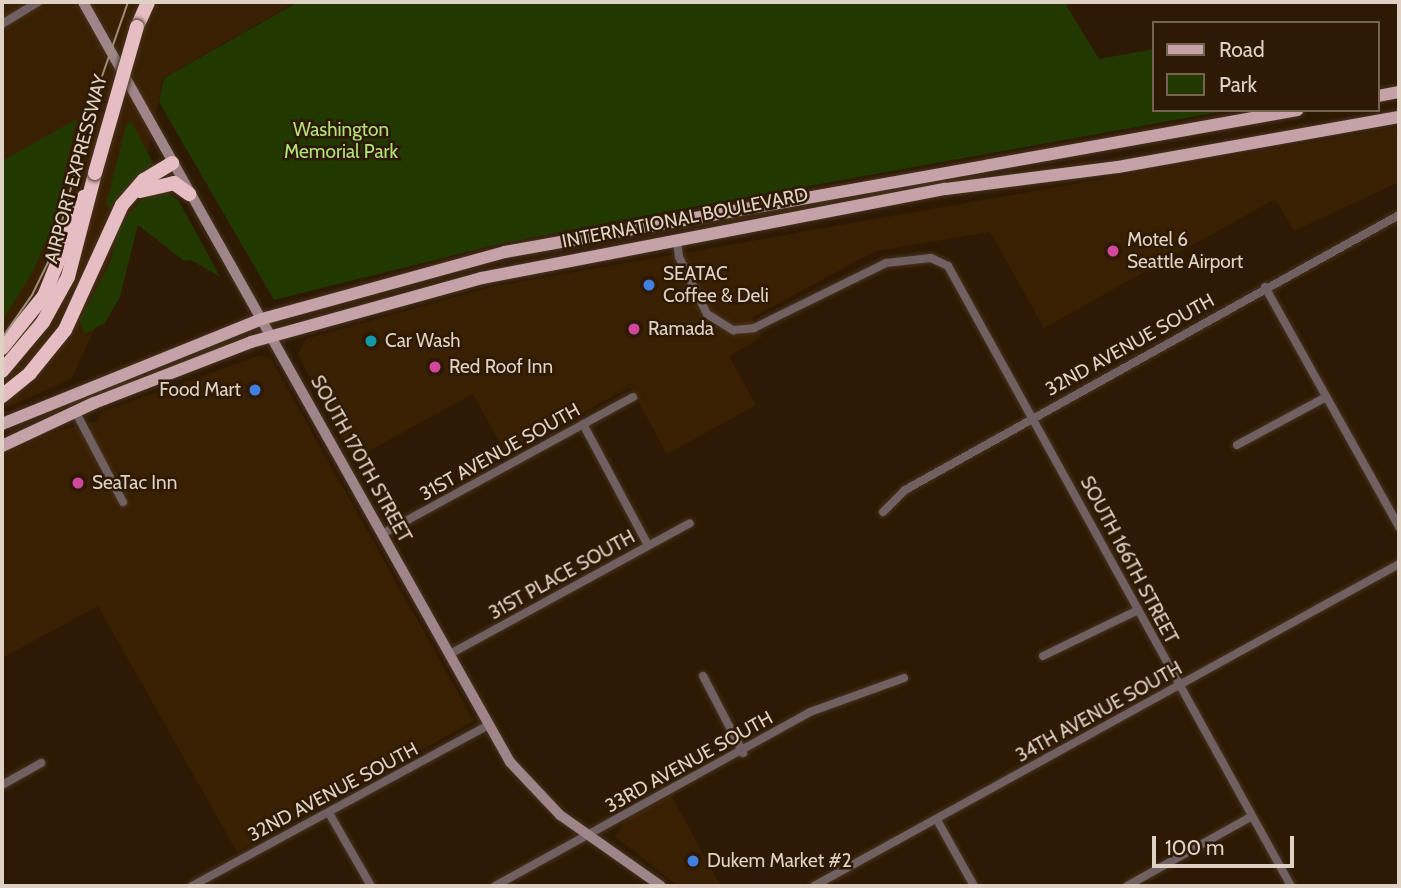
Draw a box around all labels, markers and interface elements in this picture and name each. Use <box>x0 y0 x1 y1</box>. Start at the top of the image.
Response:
legend <box>1152 21 1380 112</box>
text: Road <box>1219 37 1265 62</box>
street label: AIRPORT EXPRESSWAY <box>40 72 112 266</box>
text: Park <box>1219 72 1257 97</box>
park label: Washington Memorial Park <box>284 119 398 163</box>
street label: INTERNATIONAL BOULEVARD <box>560 183 810 253</box>
place label: Motel 6 Seattle Airport <box>1127 229 1243 273</box>
marker: Motel 6 Seattle Airport <box>1105 243 1121 259</box>
place label: SEATAC Coffee & Deli <box>663 263 769 307</box>
marker: SEATAC Coffee & Deli <box>641 277 657 293</box>
street label: 32ND AVENUE SOUTH <box>1042 289 1218 401</box>
place label: Ramada <box>648 318 714 340</box>
marker: Ramada <box>626 321 642 337</box>
place label: Car Wash <box>385 330 461 352</box>
marker: Car Wash <box>363 333 379 349</box>
place label: Red Roof Inn <box>449 356 553 378</box>
marker: Red Roof Inn <box>427 359 443 375</box>
street label: SOUTH 170TH STREET <box>306 372 416 546</box>
place label: Food Mart <box>159 379 241 401</box>
marker: Food Mart <box>247 382 263 398</box>
street label: 31ST AVENUE SOUTH <box>416 398 584 506</box>
place label: SeaTac Inn <box>92 472 177 494</box>
street label: SOUTH 166TH STREET <box>1075 472 1183 648</box>
marker: SeaTac Inn <box>70 475 86 491</box>
street label: 31ST PLACE SOUTH <box>485 525 639 625</box>
street label: 34TH AVENUE SOUTH <box>1012 657 1186 767</box>
street label: 33RD AVENUE SOUTH <box>601 706 777 818</box>
street label: 32ND AVENUE SOUTH <box>244 737 422 847</box>
scale bar <box>1156 822 1298 866</box>
text: 100 m <box>1165 835 1224 860</box>
place label: Dukem Market #2 <box>707 850 852 872</box>
marker: Dukem Market #2 <box>685 853 701 869</box>

